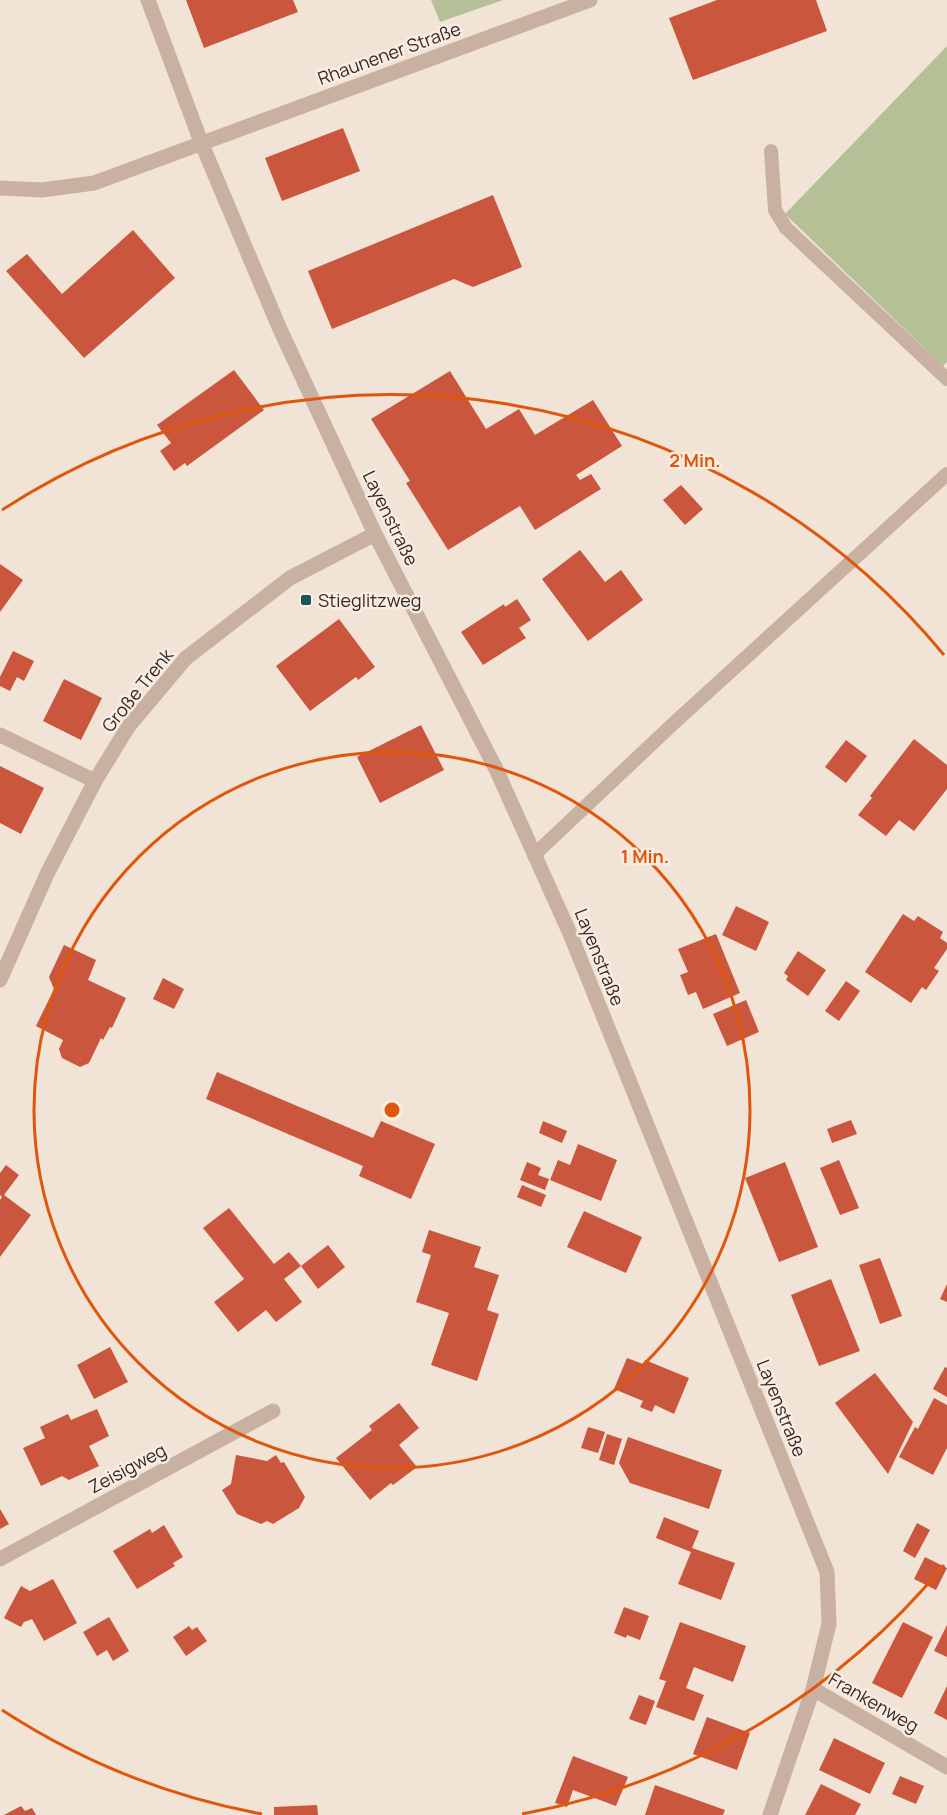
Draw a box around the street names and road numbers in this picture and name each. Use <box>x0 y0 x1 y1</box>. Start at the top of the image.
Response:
street label: Rhaunener Straße <box>314 16 464 90</box>
street label: Layenstraße <box>358 467 424 569</box>
street label: Große Trenk <box>96 643 179 737</box>
street label: Layenstraße <box>570 905 630 1009</box>
street label: Layenstraße <box>752 1356 812 1460</box>
street label: Zeisigweg <box>84 1438 170 1498</box>
street label: Frankenweg <box>825 1667 923 1737</box>

